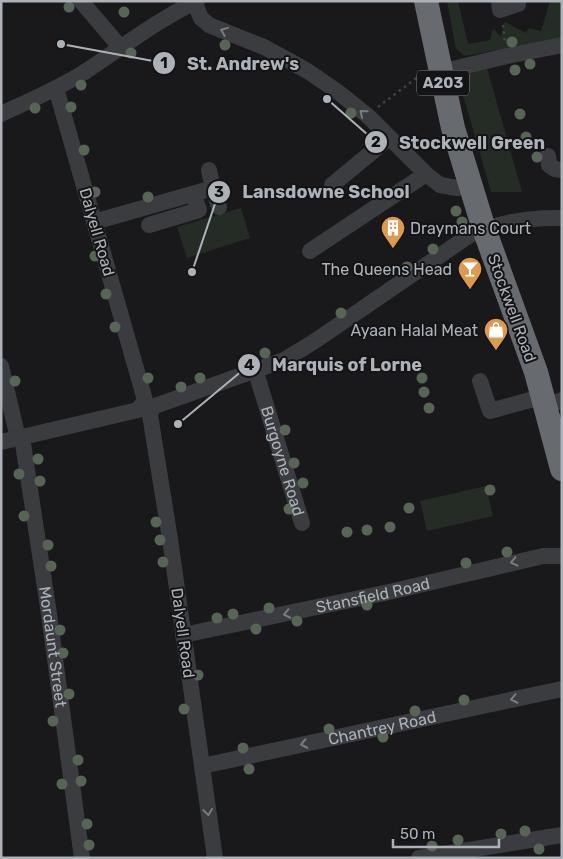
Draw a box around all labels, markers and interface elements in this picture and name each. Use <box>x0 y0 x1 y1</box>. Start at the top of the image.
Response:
one-way arrow <box>220 27 228 37</box>
callout: St. Andrew's <box>151 47 309 80</box>
text: St. Andrew's <box>187 53 299 75</box>
text: 1 <box>160 54 168 72</box>
road number: A203 <box>417 70 469 96</box>
one-way arrow <box>360 110 369 118</box>
callout: Stockwell Green <box>364 126 555 159</box>
text: Stockwell Green <box>399 132 545 154</box>
text: 2 <box>371 133 381 151</box>
callout: Lansdowne School <box>207 176 419 209</box>
text: Lansdowne School <box>242 181 410 203</box>
text: 3 <box>214 183 224 201</box>
street label: Dalyell Road <box>75 186 119 278</box>
building icon: Draymans Court <box>380 215 406 249</box>
place label: Draymans Court <box>410 219 531 238</box>
street label: Stockwell Road <box>484 251 540 365</box>
bar icon: The Queens Head <box>457 256 483 290</box>
place label: The Queens Head <box>322 260 452 279</box>
shop icon: Ayaan Halal Meat <box>483 317 509 351</box>
place label: Ayaan Halal Meat <box>351 321 478 340</box>
callout: Marquis of Lorne <box>237 348 432 381</box>
text: Marquis of Lorne <box>272 354 422 376</box>
text: 4 <box>244 356 254 374</box>
street label: Burgoyne Road <box>257 403 309 518</box>
one-way arrow <box>509 557 518 567</box>
street label: Stansfield Road <box>314 573 432 617</box>
street label: Mordaunt Street <box>35 585 71 708</box>
street label: Dalyell Road <box>167 587 199 679</box>
one-way arrow <box>283 608 292 619</box>
one-way arrow <box>510 693 519 704</box>
street label: Chantrey Road <box>326 707 438 748</box>
one-way arrow <box>299 738 308 749</box>
one-way arrow <box>203 807 213 816</box>
scale bar <box>393 816 499 848</box>
text: 50 m <box>400 825 435 843</box>

